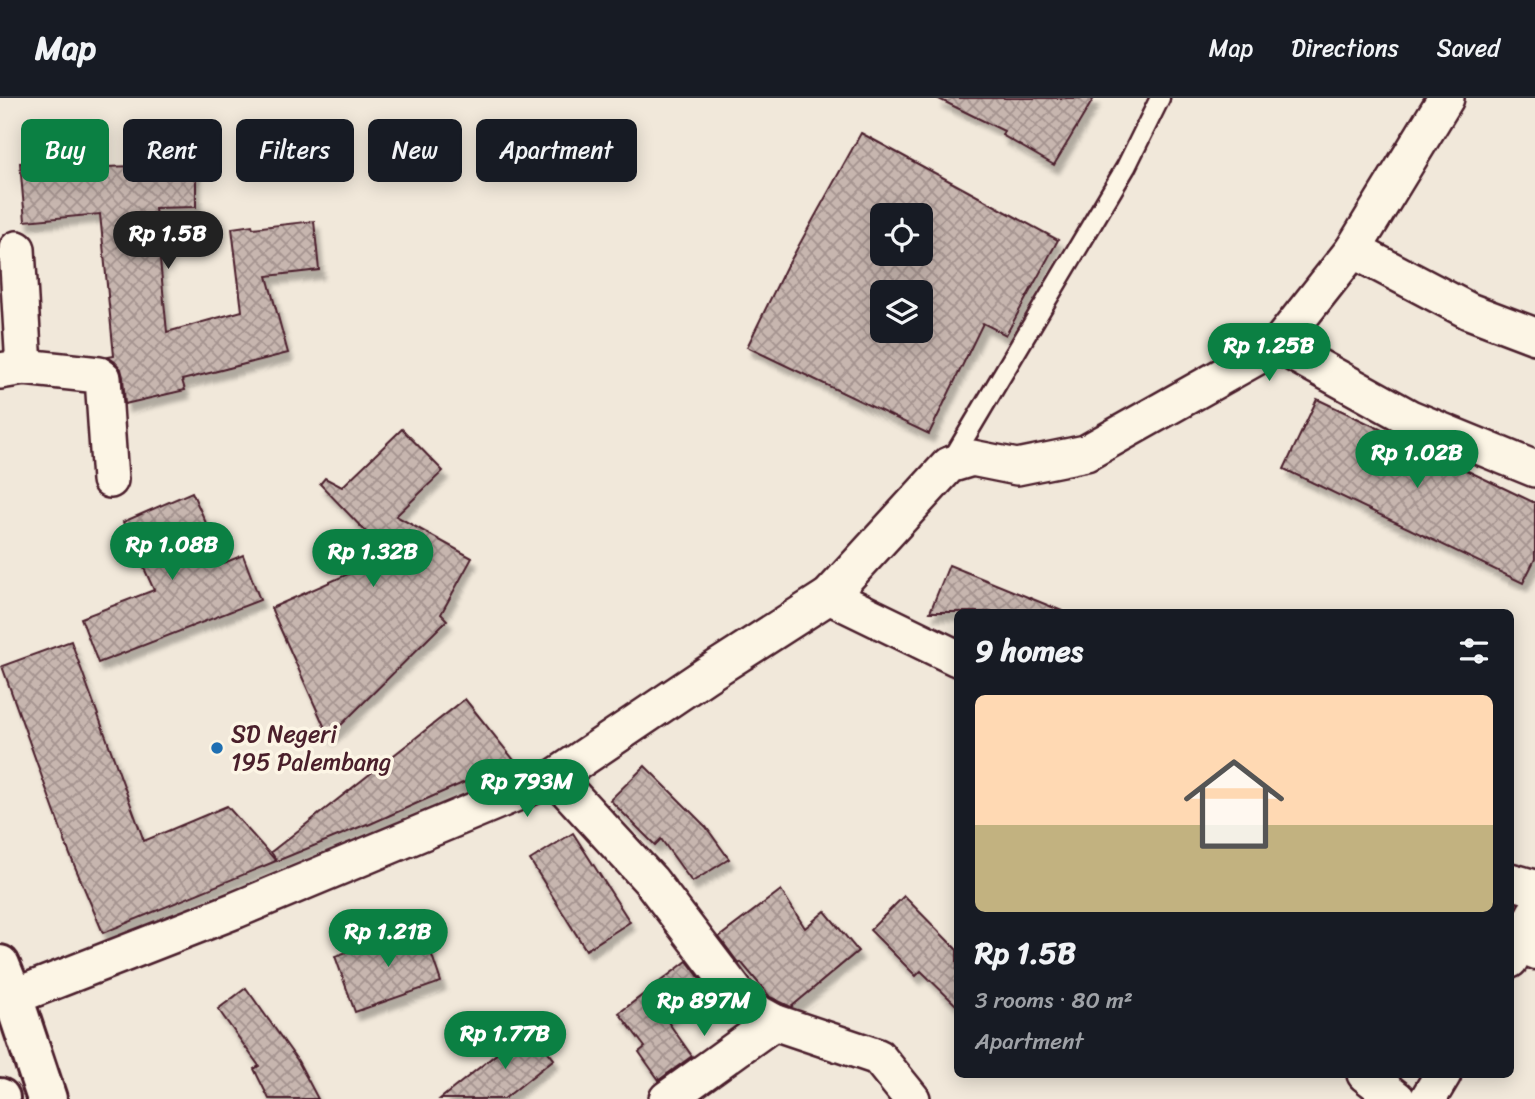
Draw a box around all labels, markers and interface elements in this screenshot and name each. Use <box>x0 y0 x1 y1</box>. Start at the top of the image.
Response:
text: Map <box>35 19 96 77</box>
text: Map <box>1209 27 1253 69</box>
text: Directions <box>1291 27 1399 69</box>
text: Saved <box>1437 27 1500 69</box>
chip: Buy <box>21 119 109 182</box>
chip: Rent <box>123 119 222 182</box>
chip: Filters <box>236 119 354 182</box>
chip: New <box>368 119 462 182</box>
chip: Apartment <box>476 119 637 182</box>
map controls <box>870 203 933 343</box>
button: locate <box>870 203 933 266</box>
pin: Rp 1.5B <box>103 212 233 271</box>
text: Rp 1.5B <box>129 213 207 254</box>
button: layers <box>870 280 933 343</box>
pin: Rp 1.25B <box>1197 324 1341 383</box>
text: Rp 1.25B <box>1224 325 1314 366</box>
pin: Rp 1.02B <box>1345 430 1489 490</box>
text: Rp 1.02B <box>1371 432 1463 473</box>
pin: Rp 1.08B <box>100 522 244 582</box>
text: Rp 1.08B <box>126 524 218 565</box>
pin: Rp 1.32B <box>301 530 445 589</box>
text: Rp 1.32B <box>328 531 418 572</box>
text: 9 homes <box>975 624 1083 678</box>
icon: filters <box>1455 632 1493 670</box>
place label: SD Negeri 195 Palembang <box>231 713 391 783</box>
marker: SD Negeri 195 Palembang <box>209 740 225 756</box>
icon: home <box>1171 741 1297 867</box>
pin: Rp 793M <box>462 760 592 819</box>
text: Rp 793M <box>481 761 573 802</box>
pin: Rp 1.21B <box>316 910 460 969</box>
text: Rp 1.21B <box>345 911 431 952</box>
text: Rp 1.5B <box>975 926 1076 980</box>
pin: Rp 897M <box>639 978 769 1038</box>
text: Rp 897M <box>658 980 750 1021</box>
text: 3 rooms · 80 m² <box>975 980 1133 1021</box>
pin: Rp 1.77B <box>433 1012 577 1071</box>
text: Rp 1.77B <box>460 1013 550 1054</box>
text: Apartment <box>975 1021 1084 1062</box>

